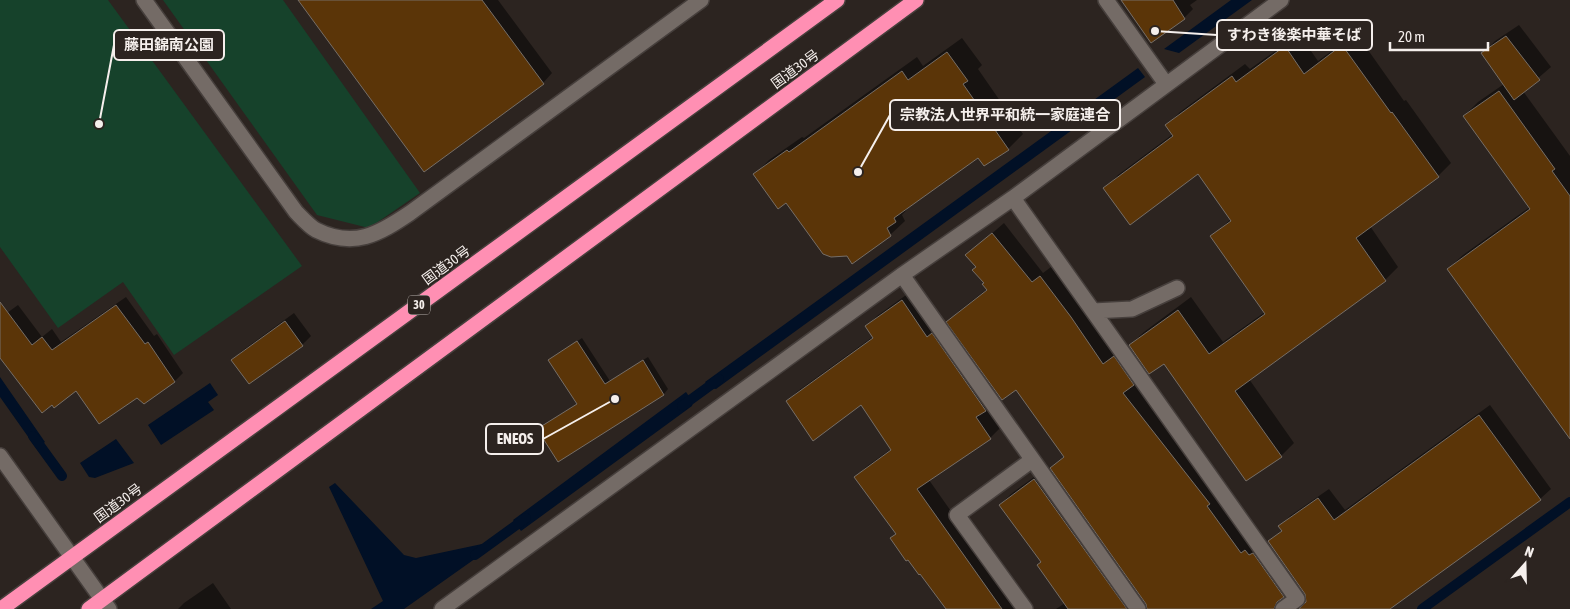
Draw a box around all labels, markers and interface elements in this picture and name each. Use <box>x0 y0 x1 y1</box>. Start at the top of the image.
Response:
callout: すわき後楽中華そば <box>1217 20 1372 50</box>
scale bar <box>1390 20 1488 52</box>
text: すわき後楽中華そば <box>1226 26 1362 43</box>
text: 20 m <box>1398 28 1425 45</box>
callout: 藤田錦南公園 <box>114 30 224 60</box>
text: 藤田錦南公園 <box>124 36 214 53</box>
street label: 国道30号 <box>768 46 822 92</box>
callout: 宗教法人世界平和統一家庭連合 <box>890 100 1120 130</box>
text: 宗教法人世界平和統一家庭連合 <box>900 106 1111 123</box>
street label: 国道30号 <box>419 242 473 288</box>
road number: 30 <box>408 296 430 314</box>
callout: ENEOS <box>486 424 543 454</box>
text: ENEOS <box>497 430 534 447</box>
street label: 国道30号 <box>91 480 145 526</box>
north arrow <box>1500 539 1550 589</box>
text: N <box>1523 543 1536 561</box>

